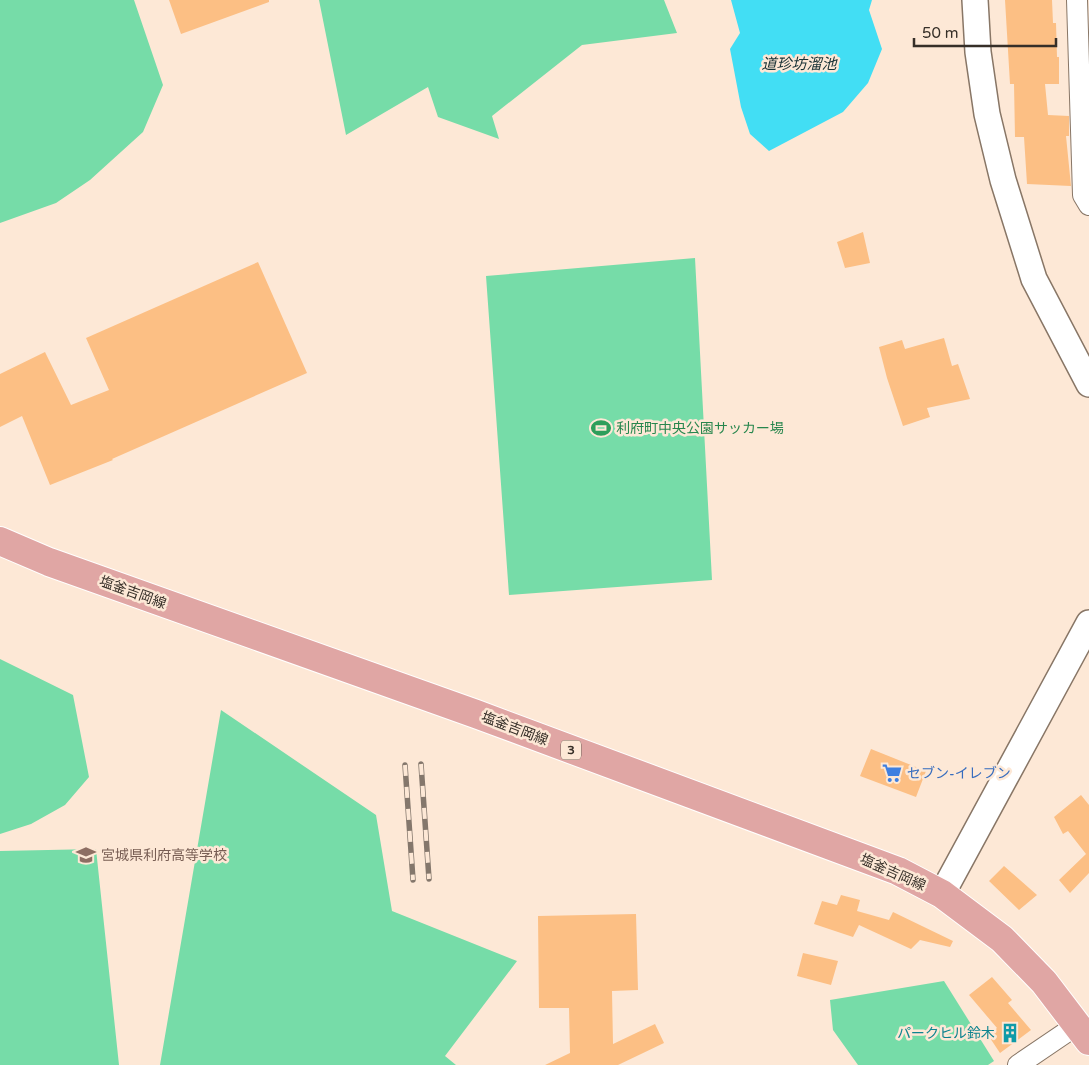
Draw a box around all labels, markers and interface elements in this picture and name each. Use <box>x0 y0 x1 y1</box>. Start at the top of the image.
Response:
scale bar <box>914 15 1056 47</box>
text: 50 m <box>922 24 959 42</box>
water label: 道珍坊溜池 <box>761 55 838 73</box>
sports icon: 利府町中央公園サッカー場 <box>590 417 612 439</box>
place label: 利府町中央公園サッカー場 <box>616 420 784 437</box>
street label: 塩釜吉岡線 <box>97 573 169 612</box>
street label: 塩釜吉岡線 <box>479 708 551 749</box>
road number: 3 <box>561 740 581 760</box>
supermarket icon: セブン-イレブン <box>881 762 903 784</box>
place label: セブン-イレブン <box>907 765 1011 782</box>
school or university icon: 宮城県利府高等学校 <box>75 844 97 866</box>
place label: 宮城県利府高等学校 <box>101 847 227 864</box>
street label: 塩釜吉岡線 <box>857 850 928 894</box>
building icon: パークヒル鈴木 <box>999 1022 1021 1044</box>
place label: パークヒル鈴木 <box>897 1025 995 1042</box>

